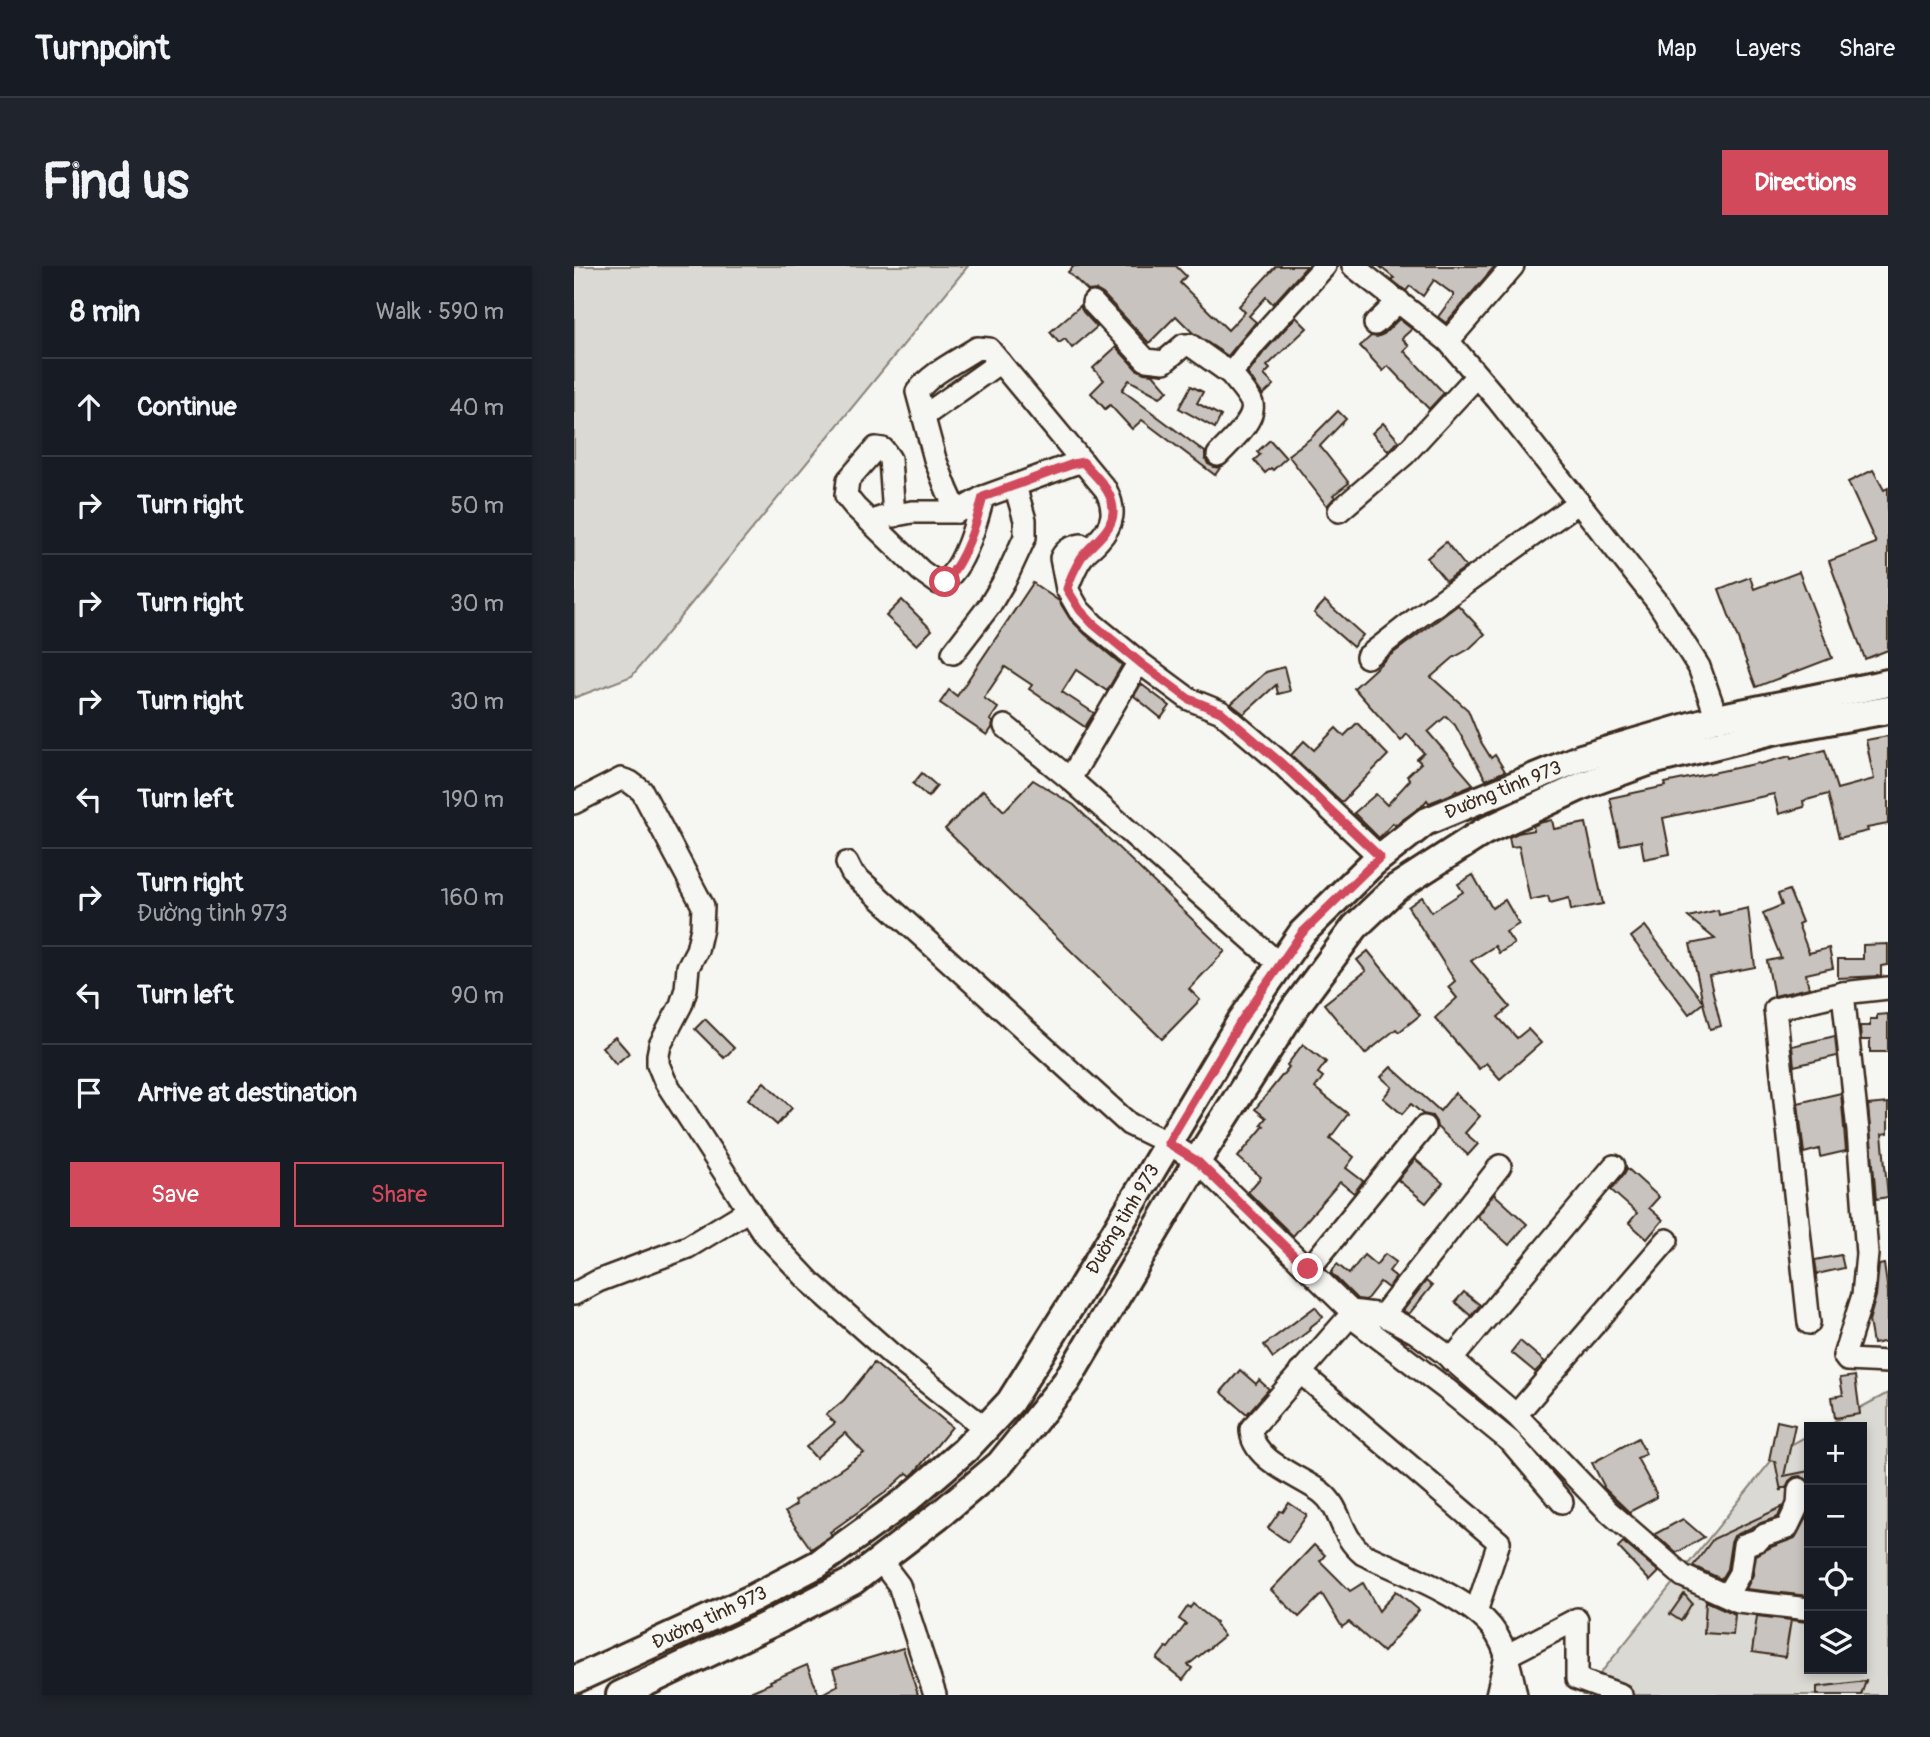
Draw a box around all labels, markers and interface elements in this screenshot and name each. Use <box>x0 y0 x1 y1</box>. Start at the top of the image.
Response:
text: Turnpoint <box>35 28 170 69</box>
text: Map <box>1657 34 1697 63</box>
text: Layers <box>1735 34 1801 63</box>
text: Share <box>1839 34 1895 63</box>
button: Directions <box>1722 150 1888 215</box>
text: Find us <box>42 152 189 213</box>
text: 8 min <box>70 293 140 330</box>
text: Walk · 590 m <box>376 297 504 326</box>
icon: ahead <box>70 388 108 426</box>
text: Continue <box>137 391 237 423</box>
text: 40 m <box>450 393 504 422</box>
icon: right <box>70 486 108 524</box>
text: Turn right <box>137 489 243 521</box>
text: 50 m <box>450 491 504 520</box>
route start <box>929 566 960 597</box>
icon: right <box>70 584 108 622</box>
text: Turn right <box>137 587 243 619</box>
text: 30 m <box>450 589 504 618</box>
icon: right <box>70 682 108 720</box>
text: Turn right <box>137 685 243 717</box>
text: 30 m <box>450 687 504 716</box>
street label: Đường tỉnh 973 <box>1441 755 1565 825</box>
icon: left <box>70 780 108 818</box>
text: Turn left <box>137 783 233 815</box>
text: 190 m <box>442 785 504 814</box>
text: Turn right <box>137 867 243 899</box>
icon: right <box>70 878 108 916</box>
text: 160 m <box>440 883 504 912</box>
text: Đường tỉnh 973 <box>137 899 288 928</box>
icon: left <box>70 976 108 1014</box>
text: Turn left <box>137 979 233 1011</box>
text: 90 m <box>451 981 504 1010</box>
icon: arrive <box>70 1074 108 1112</box>
text: Arrive at destination <box>137 1077 357 1109</box>
street label: Đường tỉnh 973 <box>1080 1160 1165 1279</box>
button: Save <box>70 1162 280 1227</box>
button: Share <box>294 1162 504 1227</box>
route end <box>1292 1253 1323 1284</box>
map controls <box>1804 1422 1867 1674</box>
button: + <box>1804 1422 1867 1485</box>
button: − <box>1804 1485 1867 1548</box>
button: locate <box>1804 1548 1867 1611</box>
street label: Đường tỉnh 973 <box>648 1581 771 1655</box>
button: layers <box>1804 1611 1867 1674</box>

